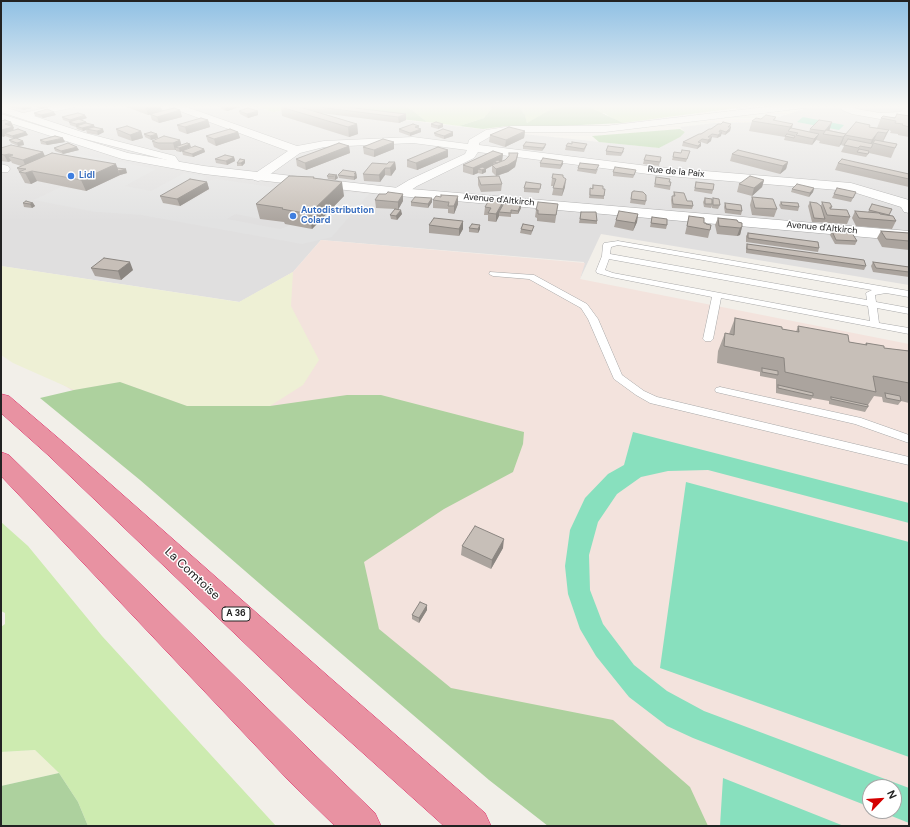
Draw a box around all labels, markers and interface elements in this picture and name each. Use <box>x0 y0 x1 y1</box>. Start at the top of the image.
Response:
street label: Rue de la Paix <box>647 164 705 180</box>
marker: Lidl <box>66 171 76 181</box>
place label: Lidl <box>79 171 95 181</box>
street label: Avenue d'Altkirch <box>463 192 535 208</box>
place label: Autodistribution Colard <box>301 206 374 227</box>
marker: Autodistribution Colard <box>288 211 298 221</box>
street label: Avenue d'Altkirch <box>786 220 858 236</box>
street label: La Comtoise <box>162 545 222 603</box>
road number: A 36 <box>222 607 250 621</box>
north arrow <box>862 779 902 819</box>
text: N <box>884 788 900 801</box>

